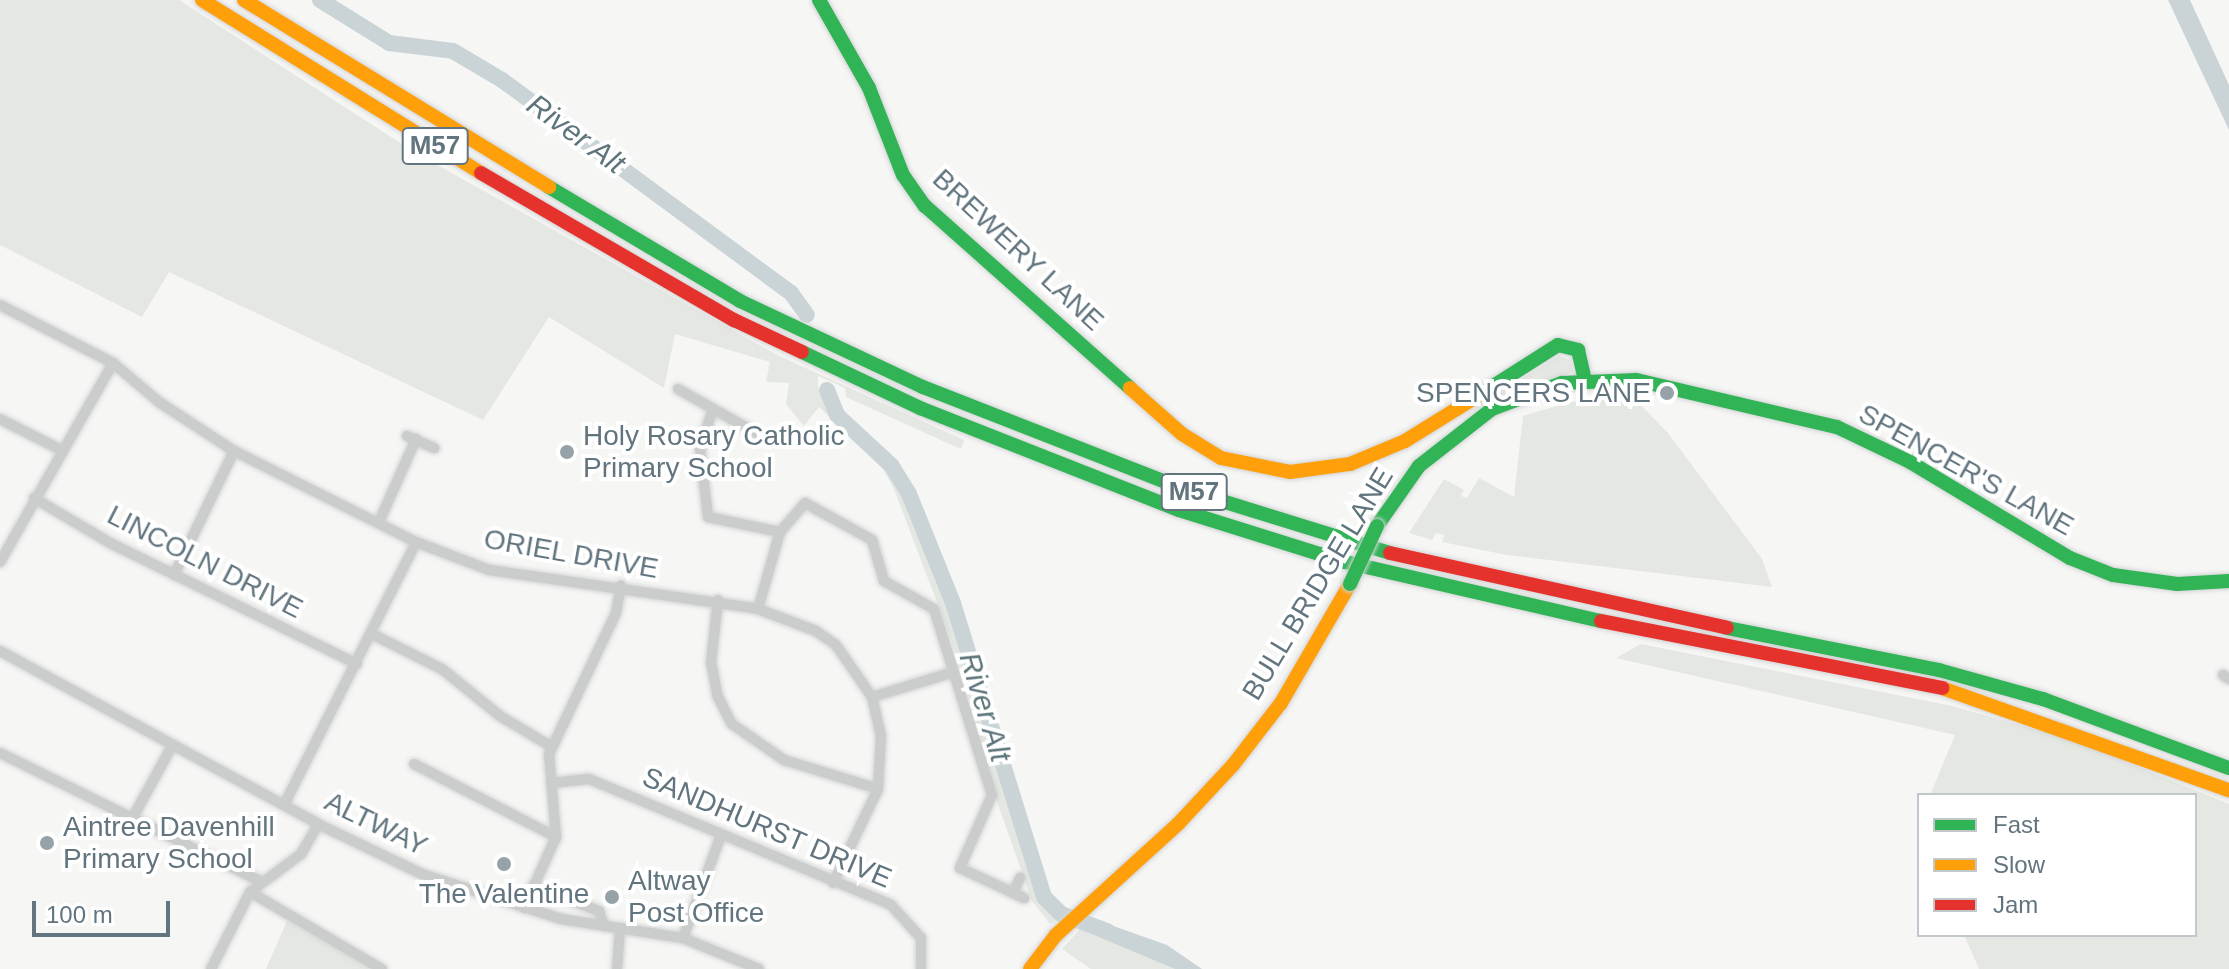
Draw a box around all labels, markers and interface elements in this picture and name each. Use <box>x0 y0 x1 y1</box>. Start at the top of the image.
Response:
water label: River Alt <box>520 86 632 182</box>
road number: M57 <box>401 124 469 168</box>
street label: BREWERY LANE <box>925 162 1111 338</box>
place label: SPENCERS LANE <box>1416 376 1651 410</box>
marker: SPENCERS LANE <box>1658 384 1676 402</box>
street label: SPENCER'S LANE <box>1853 397 2079 543</box>
place label: Holy Rosary Catholic Primary School <box>583 419 844 485</box>
marker: Holy Rosary Catholic Primary School <box>558 443 576 461</box>
street label: BULL BRIDGE LANE <box>1235 461 1401 707</box>
road number: M57 <box>1160 470 1228 514</box>
street label: LINCOLN DRIVE <box>102 498 308 626</box>
street label: ORIEL DRIVE <box>481 522 661 586</box>
water label: River Alt <box>951 648 1019 766</box>
street label: SANDHURST DRIVE <box>637 760 897 896</box>
street label: ALTWAY <box>319 785 433 863</box>
legend <box>1917 793 2197 937</box>
place label: Aintree Davenhill Primary School <box>63 810 275 876</box>
text: Fast <box>1993 811 2040 838</box>
marker: Aintree Davenhill Primary School <box>38 834 56 852</box>
text: Slow <box>1993 851 2045 878</box>
marker: The Valentine <box>495 855 513 873</box>
place label: Altway Post Office <box>628 864 764 930</box>
place label: The Valentine <box>419 877 589 911</box>
scale bar <box>36 885 174 935</box>
marker: Altway Post Office <box>603 888 621 906</box>
text: Jam <box>1993 891 2038 918</box>
text: 100 m <box>46 901 113 928</box>

